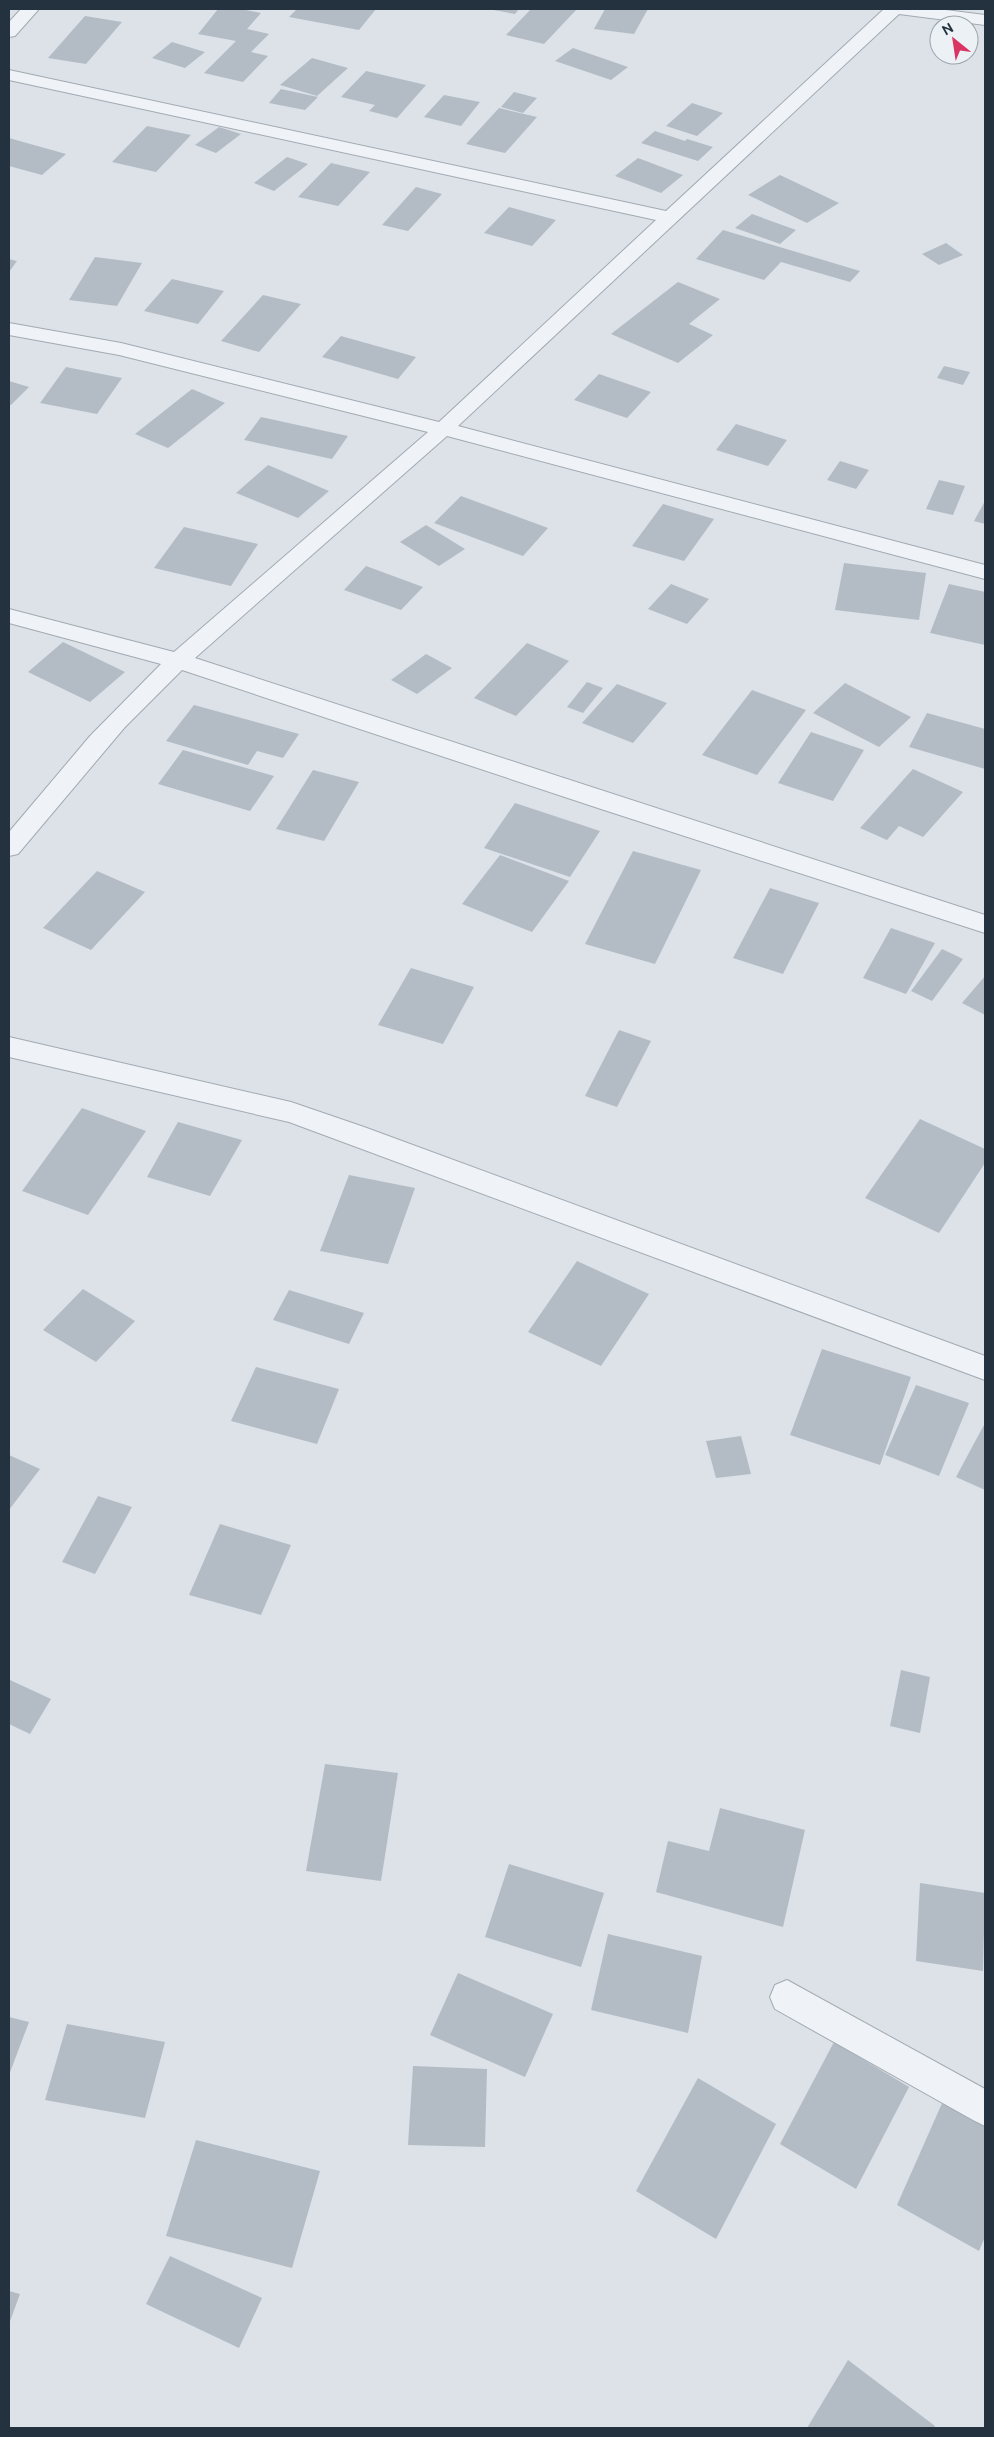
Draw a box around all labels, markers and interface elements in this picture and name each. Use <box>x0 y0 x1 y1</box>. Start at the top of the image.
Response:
north arrow <box>929 15 979 65</box>
text: N <box>939 19 956 38</box>

